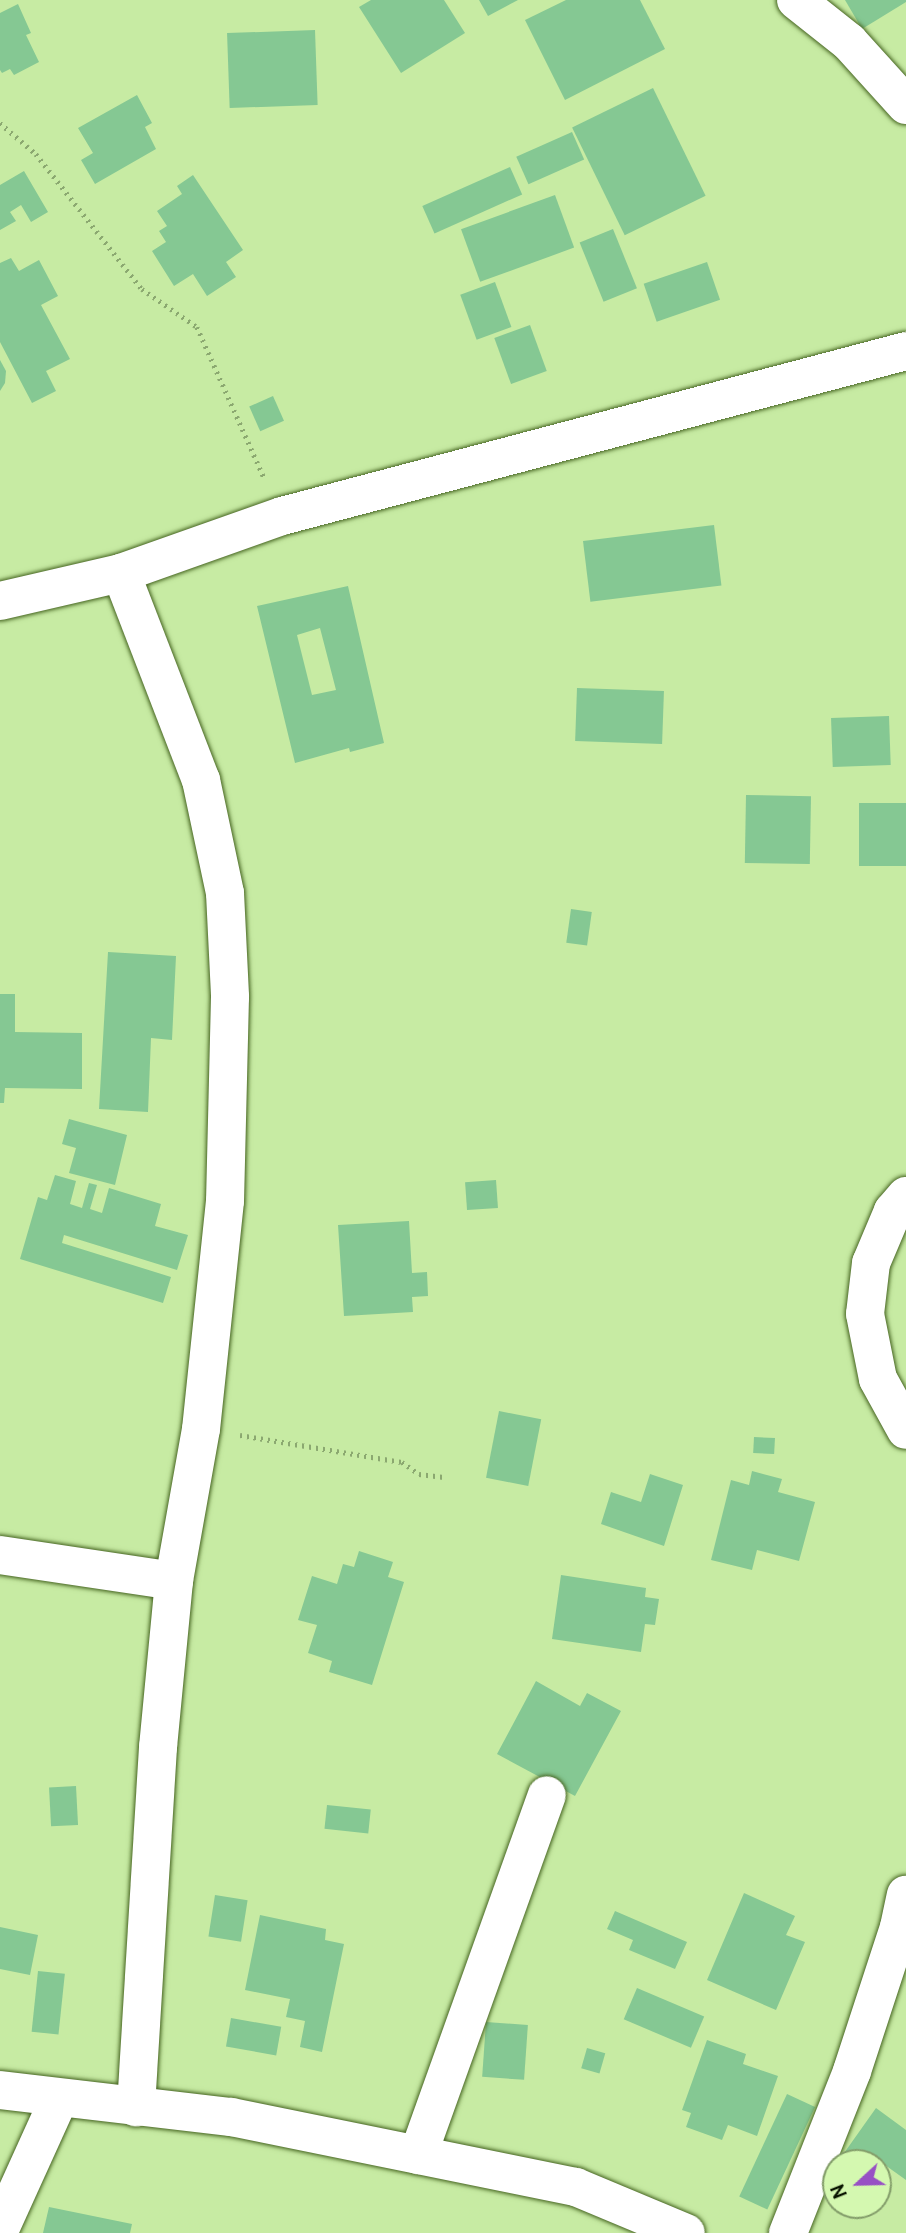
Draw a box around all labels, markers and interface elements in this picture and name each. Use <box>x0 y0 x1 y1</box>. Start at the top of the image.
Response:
north arrow <box>822 2149 892 2219</box>
text: N <box>826 2181 852 2202</box>

